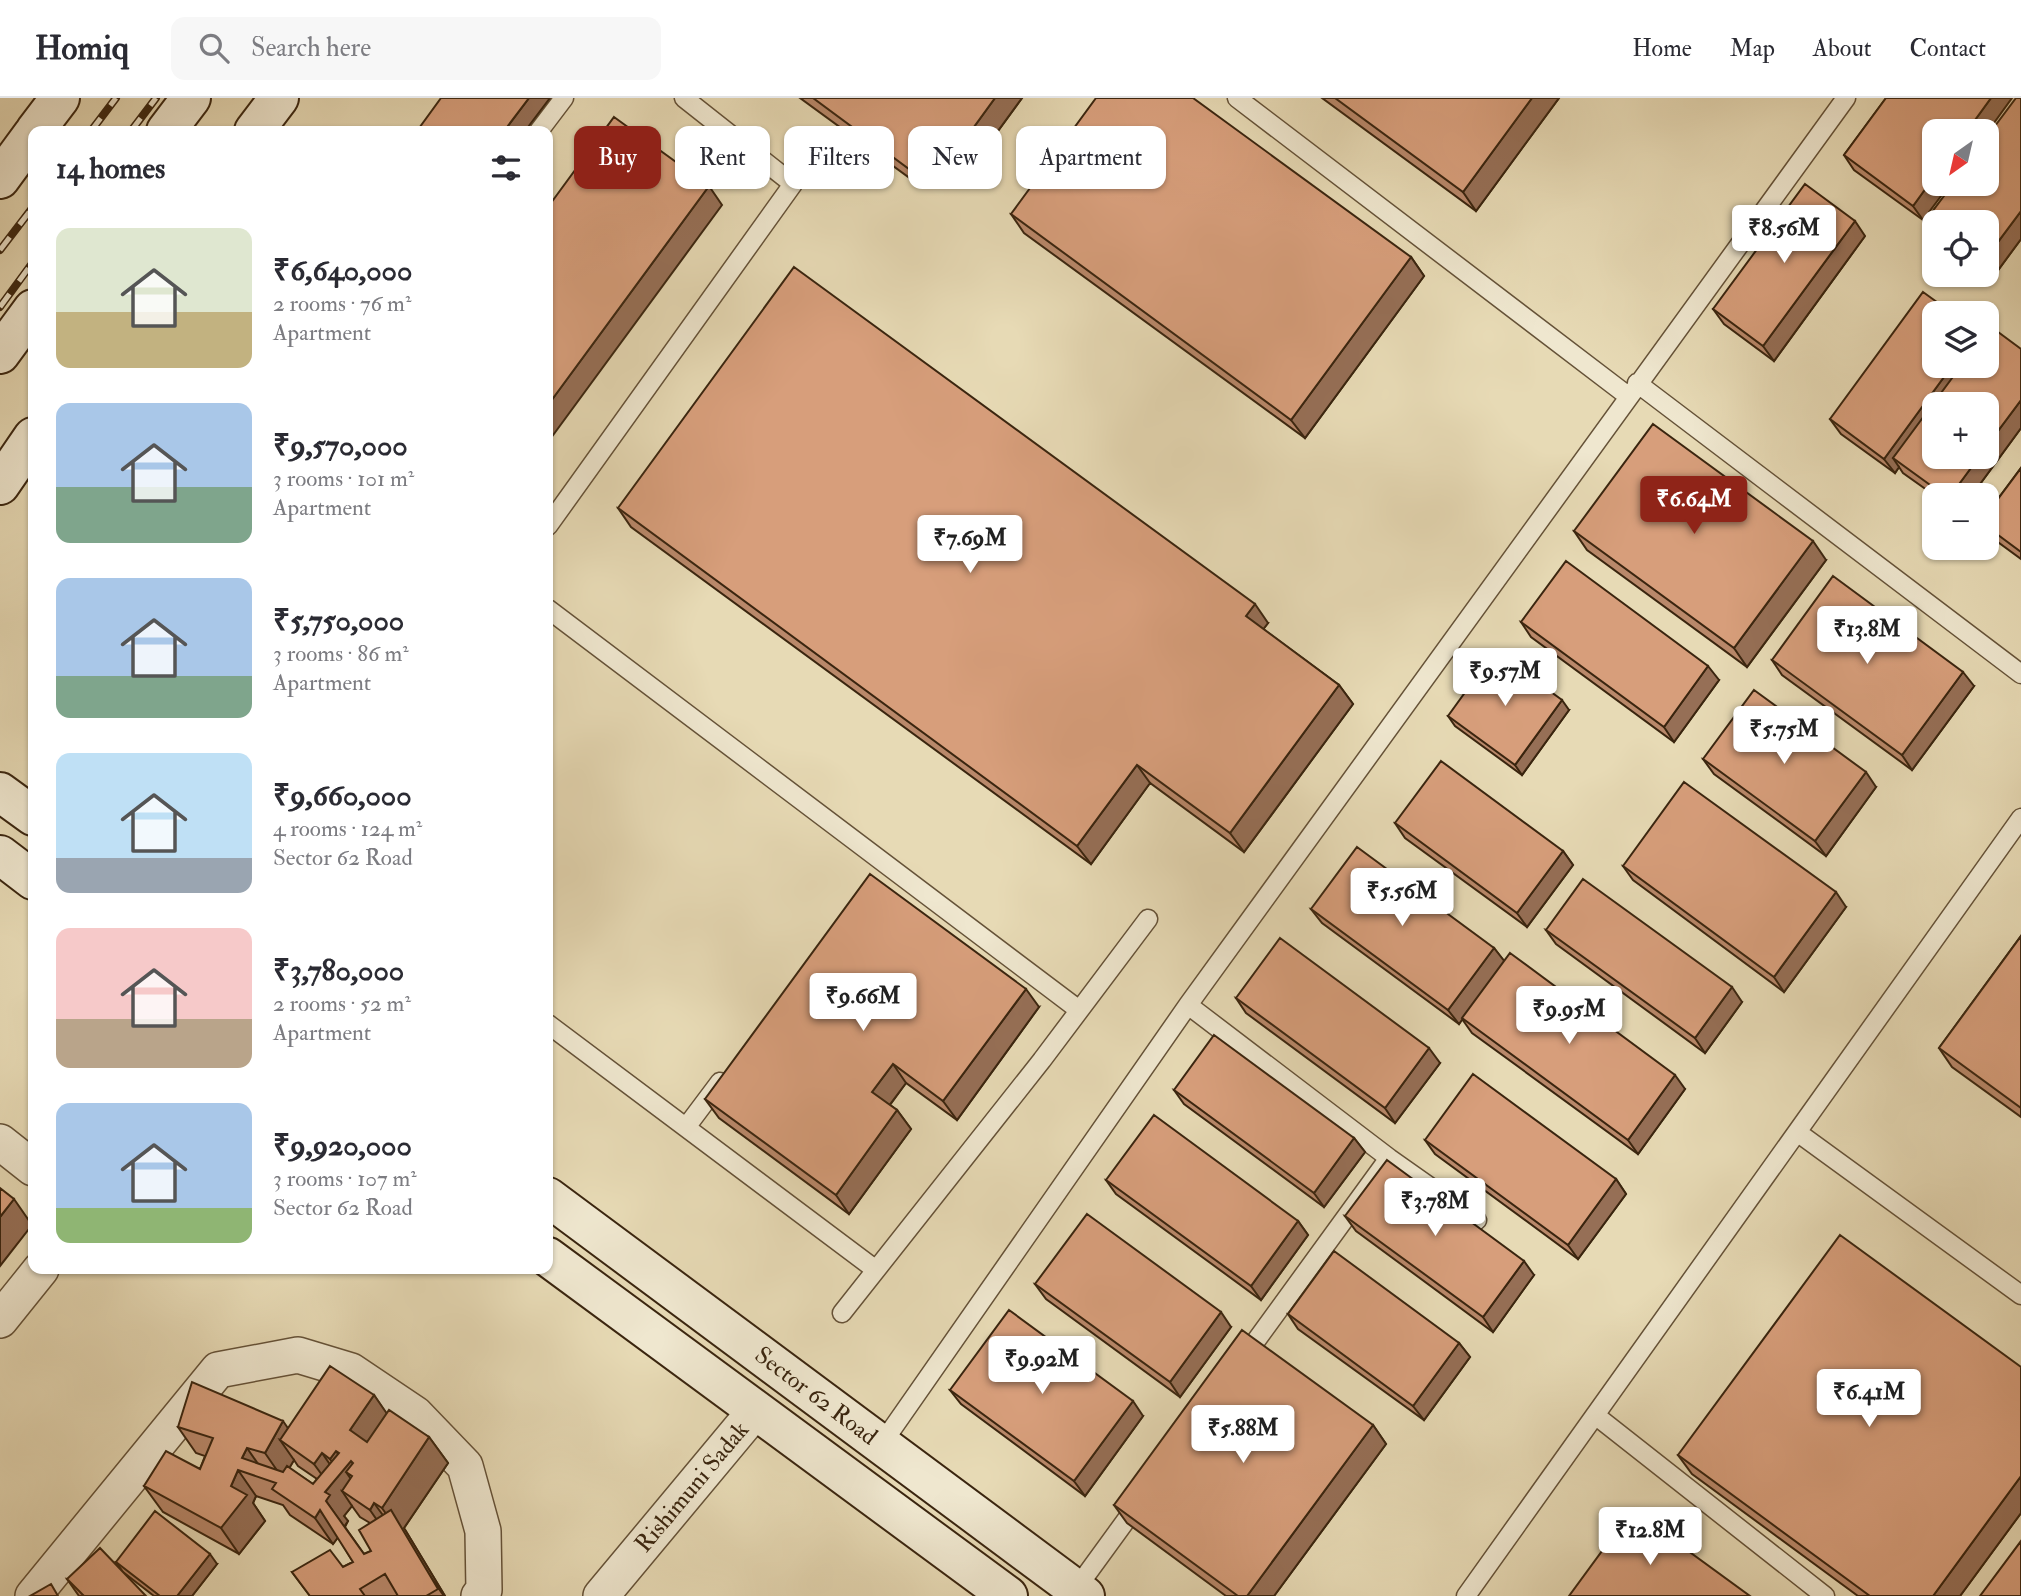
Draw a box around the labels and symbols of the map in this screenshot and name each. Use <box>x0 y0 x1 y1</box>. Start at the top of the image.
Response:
north arrow <box>1922 119 1998 196</box>
pin: ₹8.56M <box>1727 206 1841 265</box>
pin: ₹6.64M <box>1637 476 1751 536</box>
pin: ₹7.69M <box>913 516 1027 575</box>
pin: ₹13.8M <box>1810 606 1924 666</box>
pin: ₹9.57M <box>1448 648 1562 708</box>
pin: ₹5.75M <box>1727 706 1841 766</box>
pin: ₹5.56M <box>1345 868 1459 928</box>
pin: ₹9.66M <box>806 974 920 1033</box>
pin: ₹9.95M <box>1512 986 1626 1046</box>
pin: ₹3.78M <box>1378 1178 1492 1238</box>
pin: ₹9.92M <box>985 1336 1099 1396</box>
street label: Sector 62 Road <box>748 1340 884 1452</box>
pin: ₹6.41M <box>1812 1370 1926 1429</box>
pin: ₹5.88M <box>1186 1406 1300 1465</box>
street label: Rishimuni Sadak <box>628 1415 756 1559</box>
pin: ₹12.8M <box>1593 1508 1707 1567</box>

